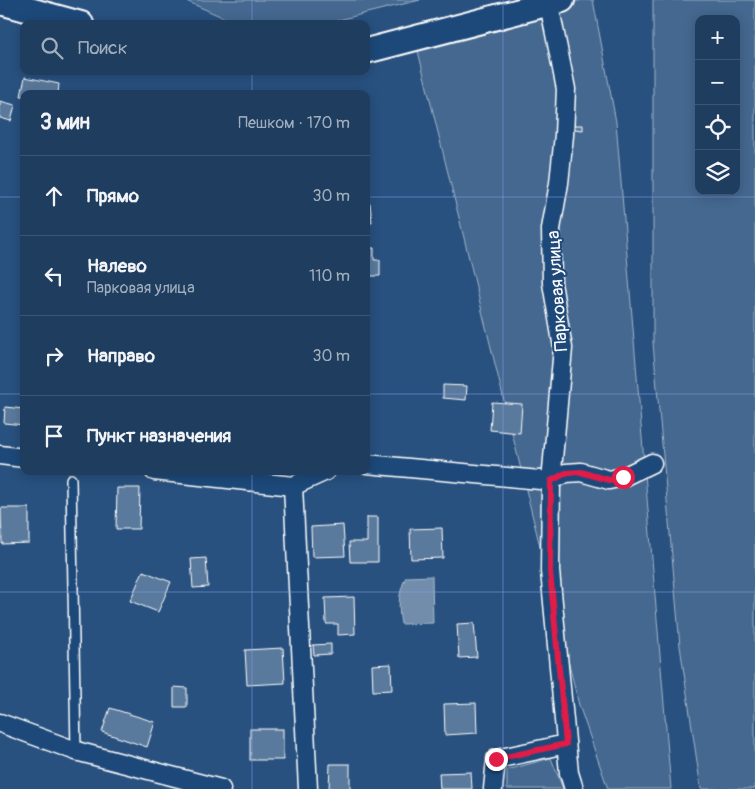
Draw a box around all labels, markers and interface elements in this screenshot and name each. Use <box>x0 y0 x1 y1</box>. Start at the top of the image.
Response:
map controls <box>695 15 740 195</box>
button: + <box>695 15 740 60</box>
search box <box>20 20 370 75</box>
icon: search <box>38 34 66 62</box>
text: Поиск <box>78 36 128 60</box>
button: − <box>695 60 740 105</box>
button: locate <box>695 105 740 150</box>
text: 3 мин <box>40 109 90 136</box>
text: Пешком · 170 m <box>238 113 350 133</box>
button: layers <box>695 150 740 195</box>
icon: ahead <box>40 182 68 210</box>
text: Прямо <box>87 184 139 208</box>
text: 30 m <box>312 186 350 206</box>
street label: Парковая улица <box>542 230 573 352</box>
text: Налево <box>87 254 147 278</box>
icon: left <box>40 262 68 290</box>
text: 110 m <box>309 266 350 286</box>
text: Парковая улица <box>87 278 195 298</box>
icon: right <box>40 342 68 370</box>
text: Направо <box>87 344 155 368</box>
text: 30 m <box>312 346 350 366</box>
icon: arrive <box>40 422 68 450</box>
text: Пункт назначения <box>87 424 231 448</box>
route start <box>612 466 635 489</box>
route end <box>485 748 508 771</box>

